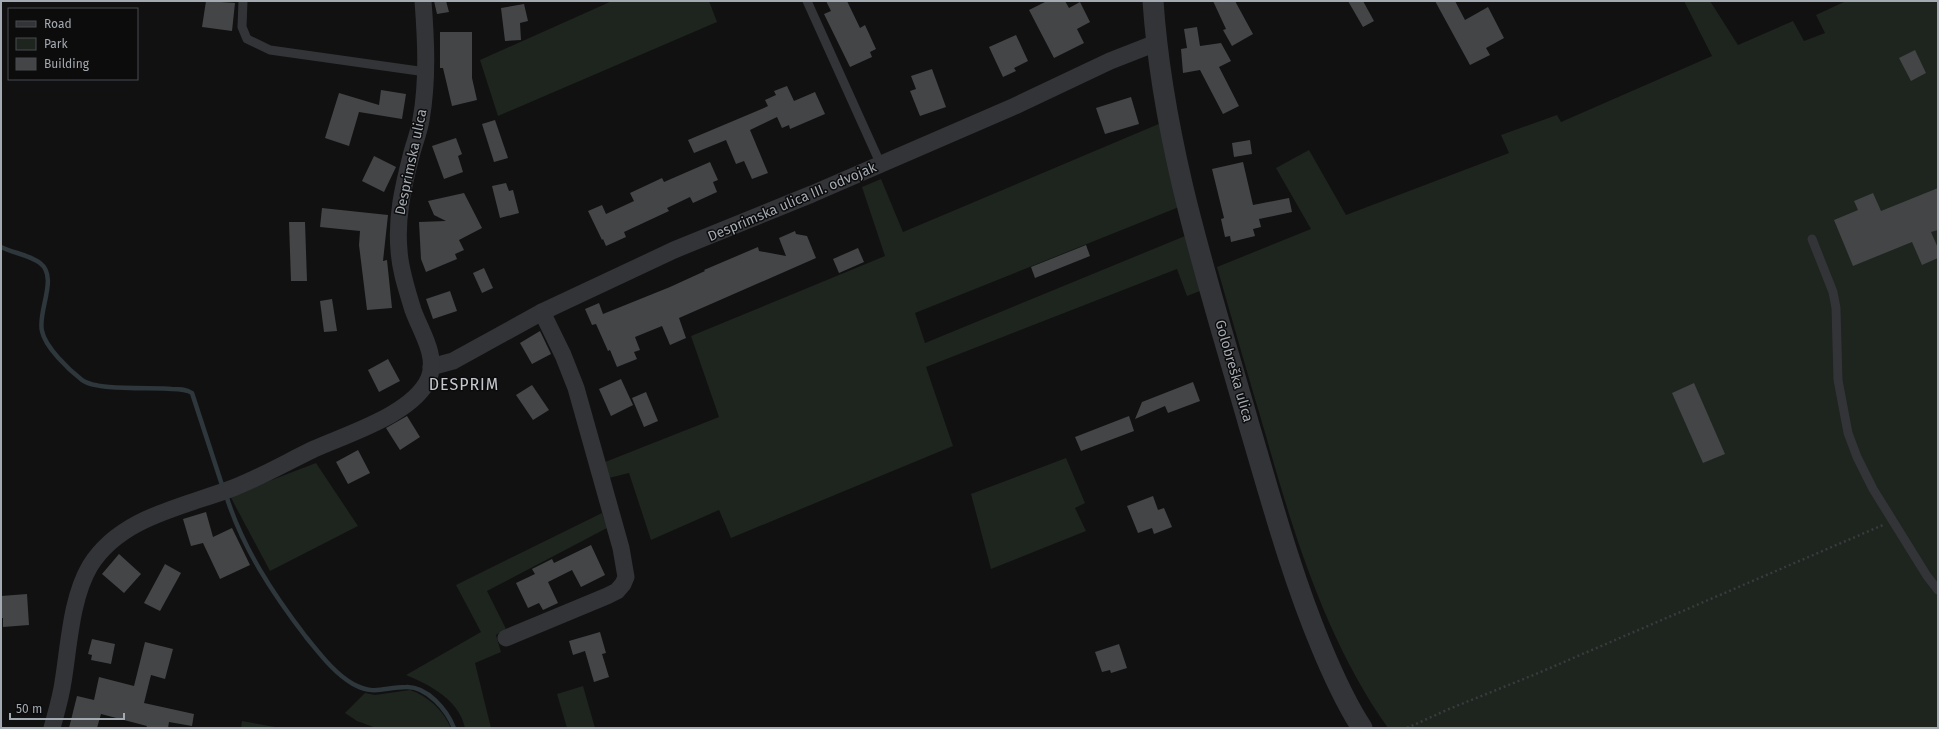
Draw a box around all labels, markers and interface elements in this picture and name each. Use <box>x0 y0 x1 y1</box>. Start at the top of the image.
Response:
legend <box>8 8 138 80</box>
text: Road <box>44 17 72 31</box>
text: Park <box>44 37 68 51</box>
text: Building <box>44 57 90 71</box>
street label: Desprimska ulica <box>391 107 431 217</box>
street label: Desprimska ulica III. odvojak <box>705 158 880 245</box>
street label: Golobreška ulica <box>1211 318 1257 424</box>
district label: DESPRIM <box>429 375 499 394</box>
scale bar <box>10 695 124 721</box>
text: 50 m <box>16 702 42 716</box>

